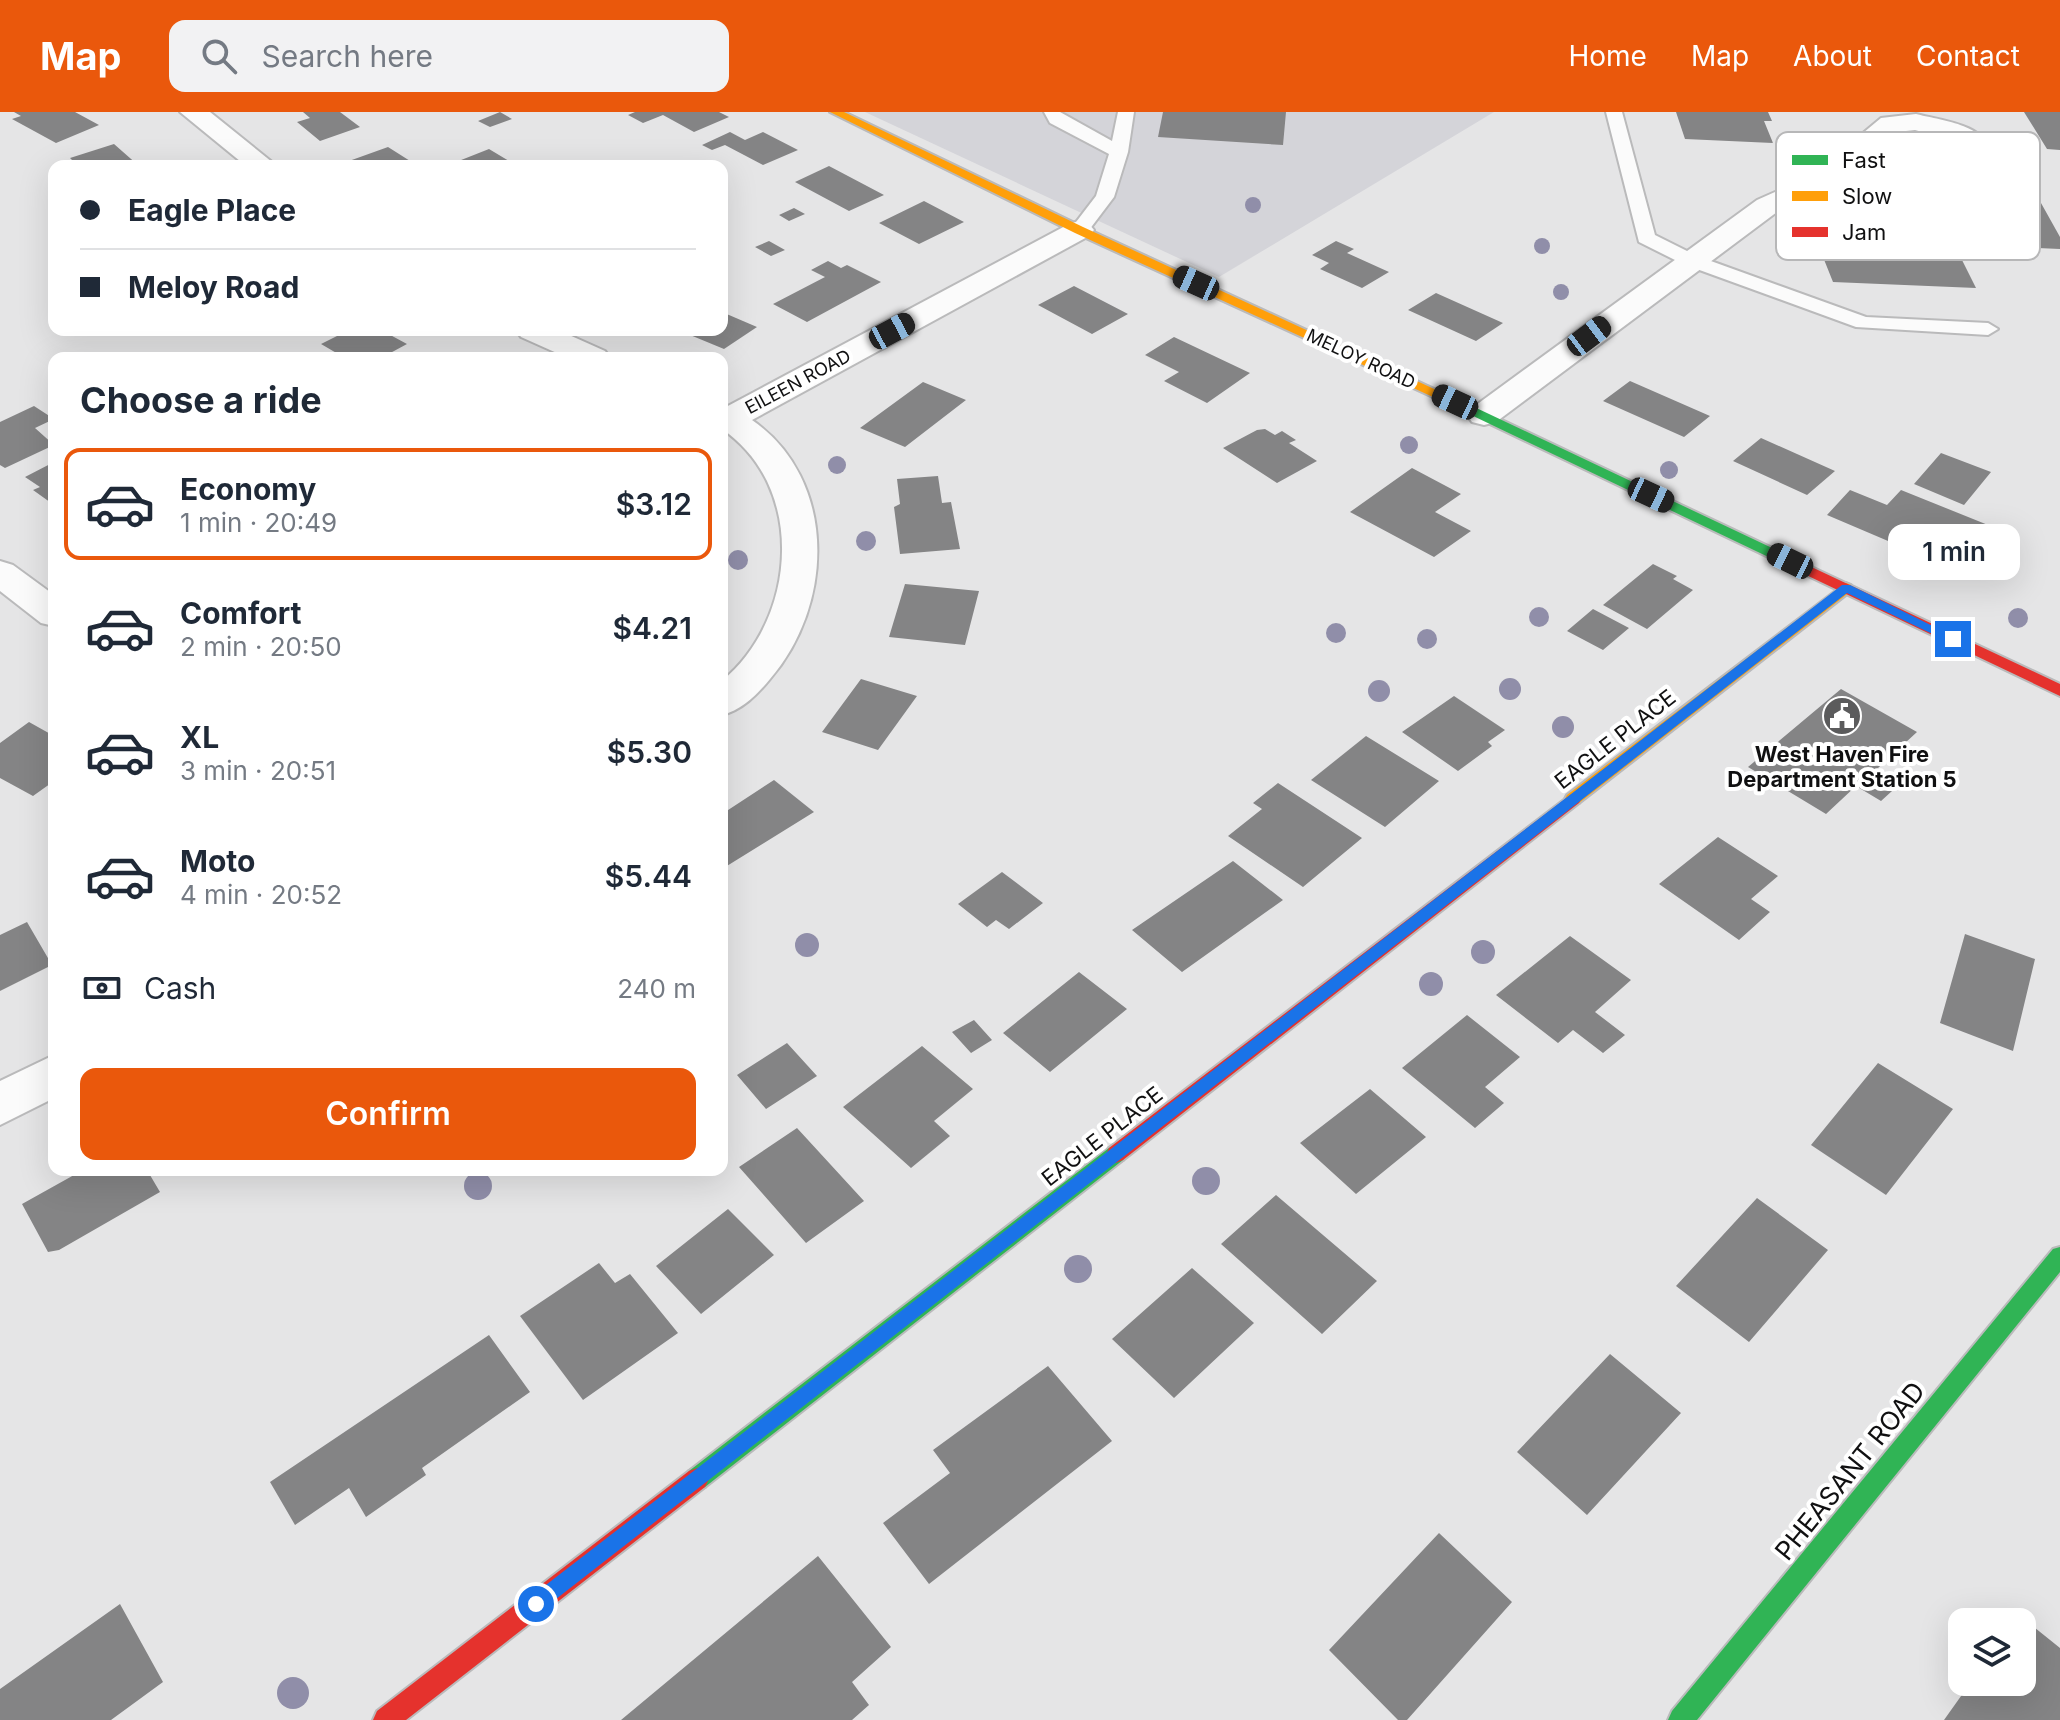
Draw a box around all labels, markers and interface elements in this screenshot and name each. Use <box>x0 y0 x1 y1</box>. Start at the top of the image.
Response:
search box <box>169 20 729 92</box>
text: Map <box>40 33 121 79</box>
icon: search <box>197 34 241 78</box>
text: Search here <box>261 38 433 74</box>
text: Home <box>1568 39 1647 73</box>
text: Map <box>1691 39 1749 73</box>
text: About <box>1793 39 1872 73</box>
text: Contact <box>1916 39 2020 73</box>
legend <box>1776 132 2040 260</box>
text: Fast <box>1842 147 1886 173</box>
text: Slow <box>1842 183 1892 209</box>
text: Eagle Place <box>128 192 296 228</box>
text: Jam <box>1842 219 1886 245</box>
car <box>1169 262 1223 304</box>
text: Meloy Road <box>128 269 299 305</box>
car <box>865 309 919 353</box>
car <box>1563 312 1615 360</box>
street label: MELOY ROAD <box>1304 324 1419 393</box>
street label: EILEEN ROAD <box>742 345 854 418</box>
text: Choose a ride <box>80 378 322 422</box>
car <box>1428 381 1482 423</box>
icon: car <box>84 468 156 540</box>
text: Economy <box>180 471 316 507</box>
car <box>1624 474 1678 516</box>
text: $3.12 <box>616 486 692 522</box>
text: 1 min · 20:49 <box>180 507 337 538</box>
callout: 1 min <box>1887 523 2019 579</box>
text: 1 min <box>1922 536 1986 567</box>
car <box>1763 540 1817 582</box>
icon: car <box>84 592 156 664</box>
text: Comfort <box>180 595 301 631</box>
text: $4.21 <box>613 610 692 646</box>
route end <box>1935 621 1971 657</box>
text: 2 min · 20:50 <box>180 631 342 662</box>
street label: EAGLE PLACE <box>1549 684 1681 794</box>
public building icon: West Haven Fire Department Station 5 <box>1821 695 1863 737</box>
icon: car <box>84 716 156 788</box>
text: XL <box>180 719 219 755</box>
text: $5.30 <box>607 734 692 770</box>
place label: West Haven Fire Department Station 5 <box>1727 741 1957 792</box>
text: 3 min · 20:51 <box>180 755 336 786</box>
icon: car <box>84 840 156 912</box>
text: Moto <box>180 843 255 879</box>
text: $5.44 <box>605 858 692 894</box>
text: 4 min · 20:52 <box>180 879 342 910</box>
icon: cash <box>80 966 124 1010</box>
text: Cash <box>144 970 216 1006</box>
text: 240 m <box>617 973 696 1004</box>
button: Confirm <box>80 1068 696 1160</box>
street label: EAGLE PLACE <box>1036 1081 1168 1191</box>
street label: PHEASANT ROAD <box>1768 1375 1931 1566</box>
route start <box>518 1586 554 1622</box>
map controls <box>1948 1608 2036 1696</box>
button: layers <box>1948 1608 2036 1696</box>

